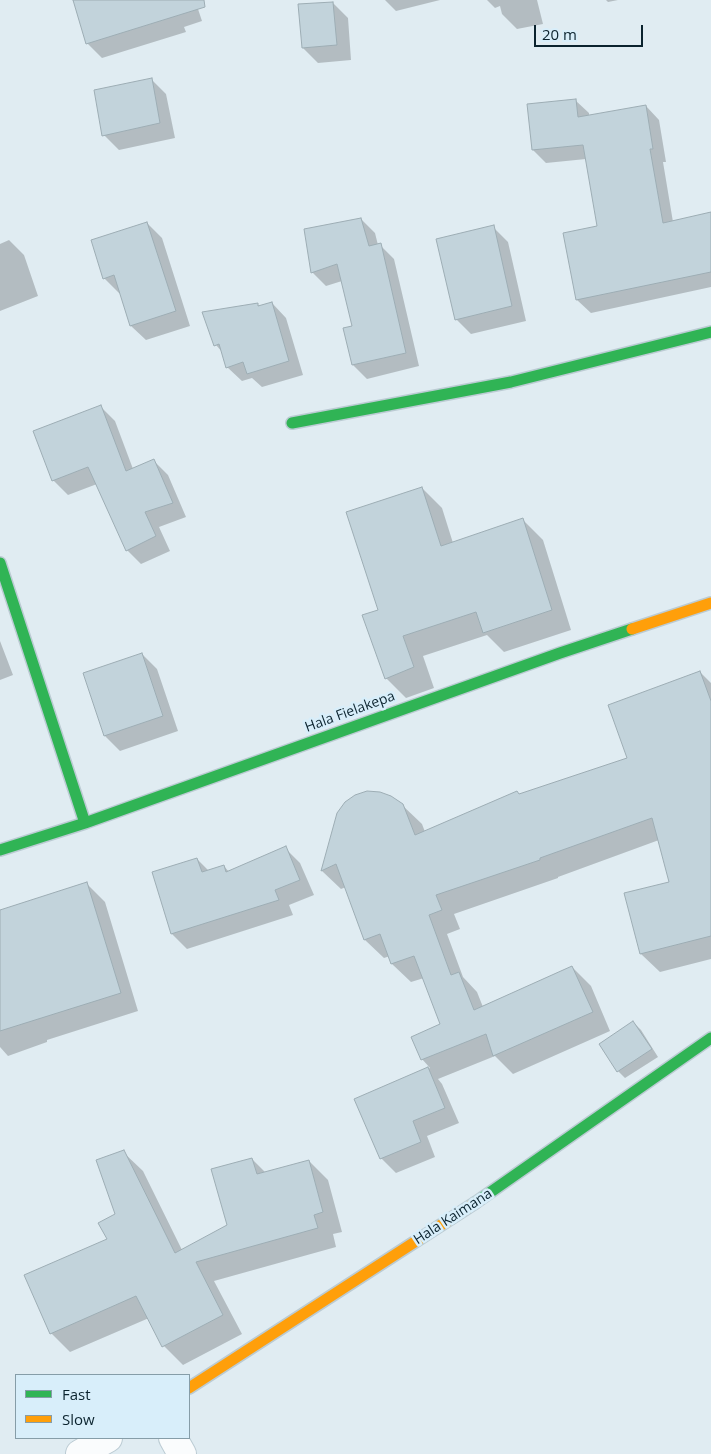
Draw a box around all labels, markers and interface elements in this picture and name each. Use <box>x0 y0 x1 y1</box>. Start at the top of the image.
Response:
scale bar <box>536 15 645 47</box>
text: 20 m <box>542 24 577 44</box>
street label: Hala Fielakepa <box>303 688 397 736</box>
street label: Hala Kaimana <box>411 1185 495 1249</box>
legend <box>15 1374 190 1439</box>
text: Fast <box>62 1384 91 1404</box>
text: Slow <box>62 1409 95 1429</box>

